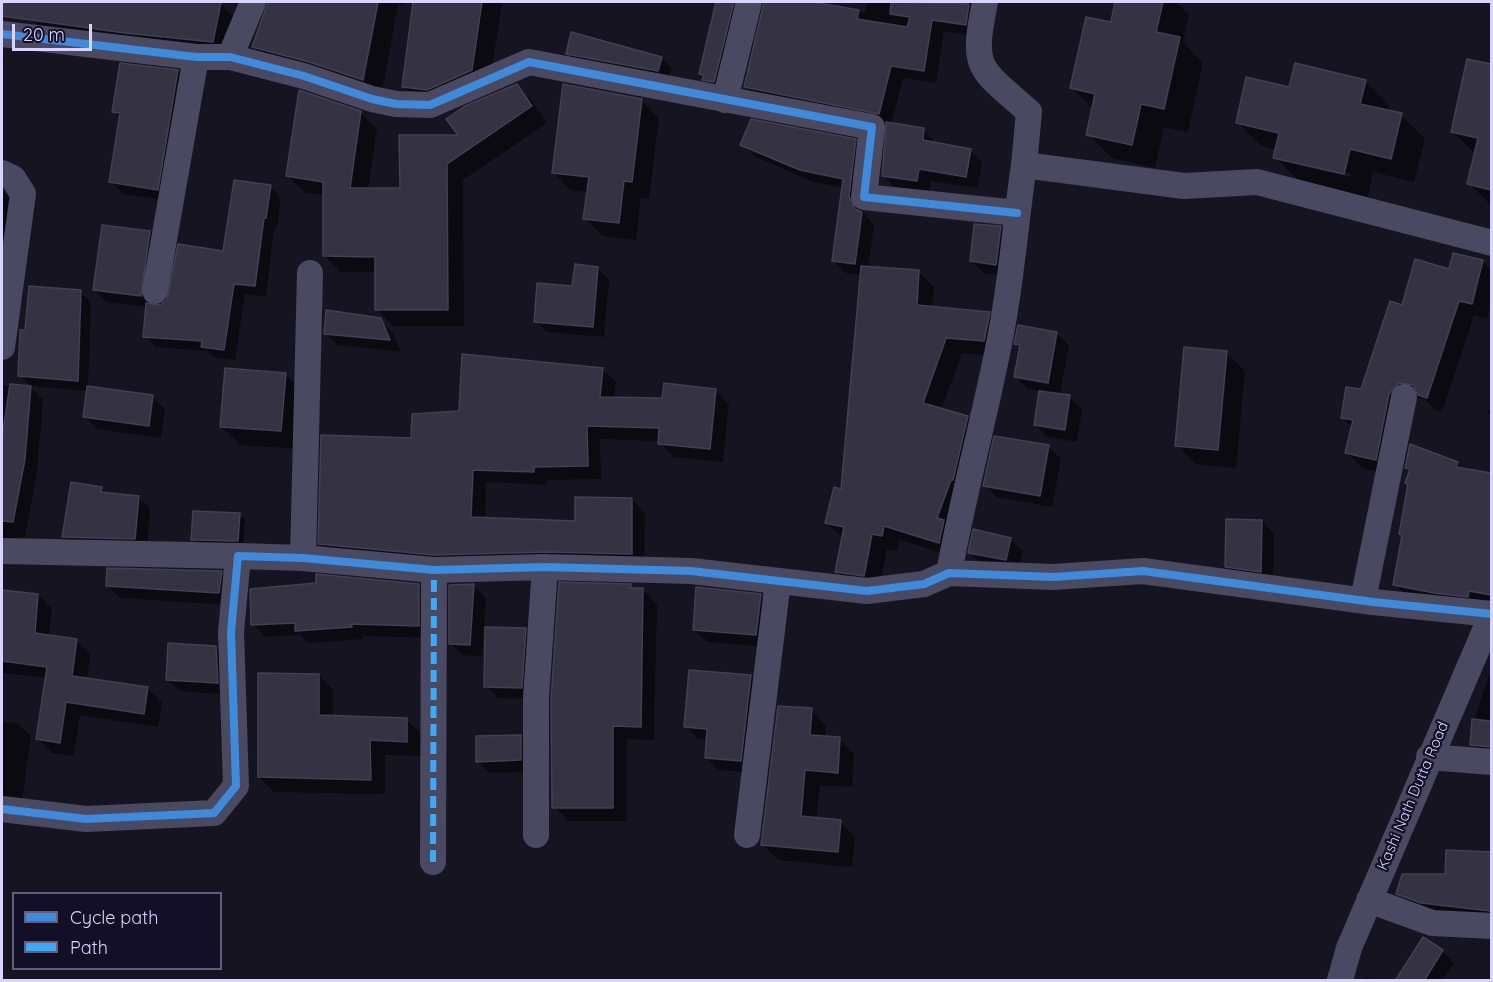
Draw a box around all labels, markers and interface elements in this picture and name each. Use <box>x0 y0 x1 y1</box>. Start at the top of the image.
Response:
scale bar <box>15 12 94 50</box>
text: 20 m <box>23 23 65 46</box>
street label: Kashi Nath Dutta Road <box>1374 719 1452 873</box>
legend <box>12 892 222 970</box>
text: Cycle path <box>70 906 158 929</box>
text: Path <box>70 936 108 959</box>

